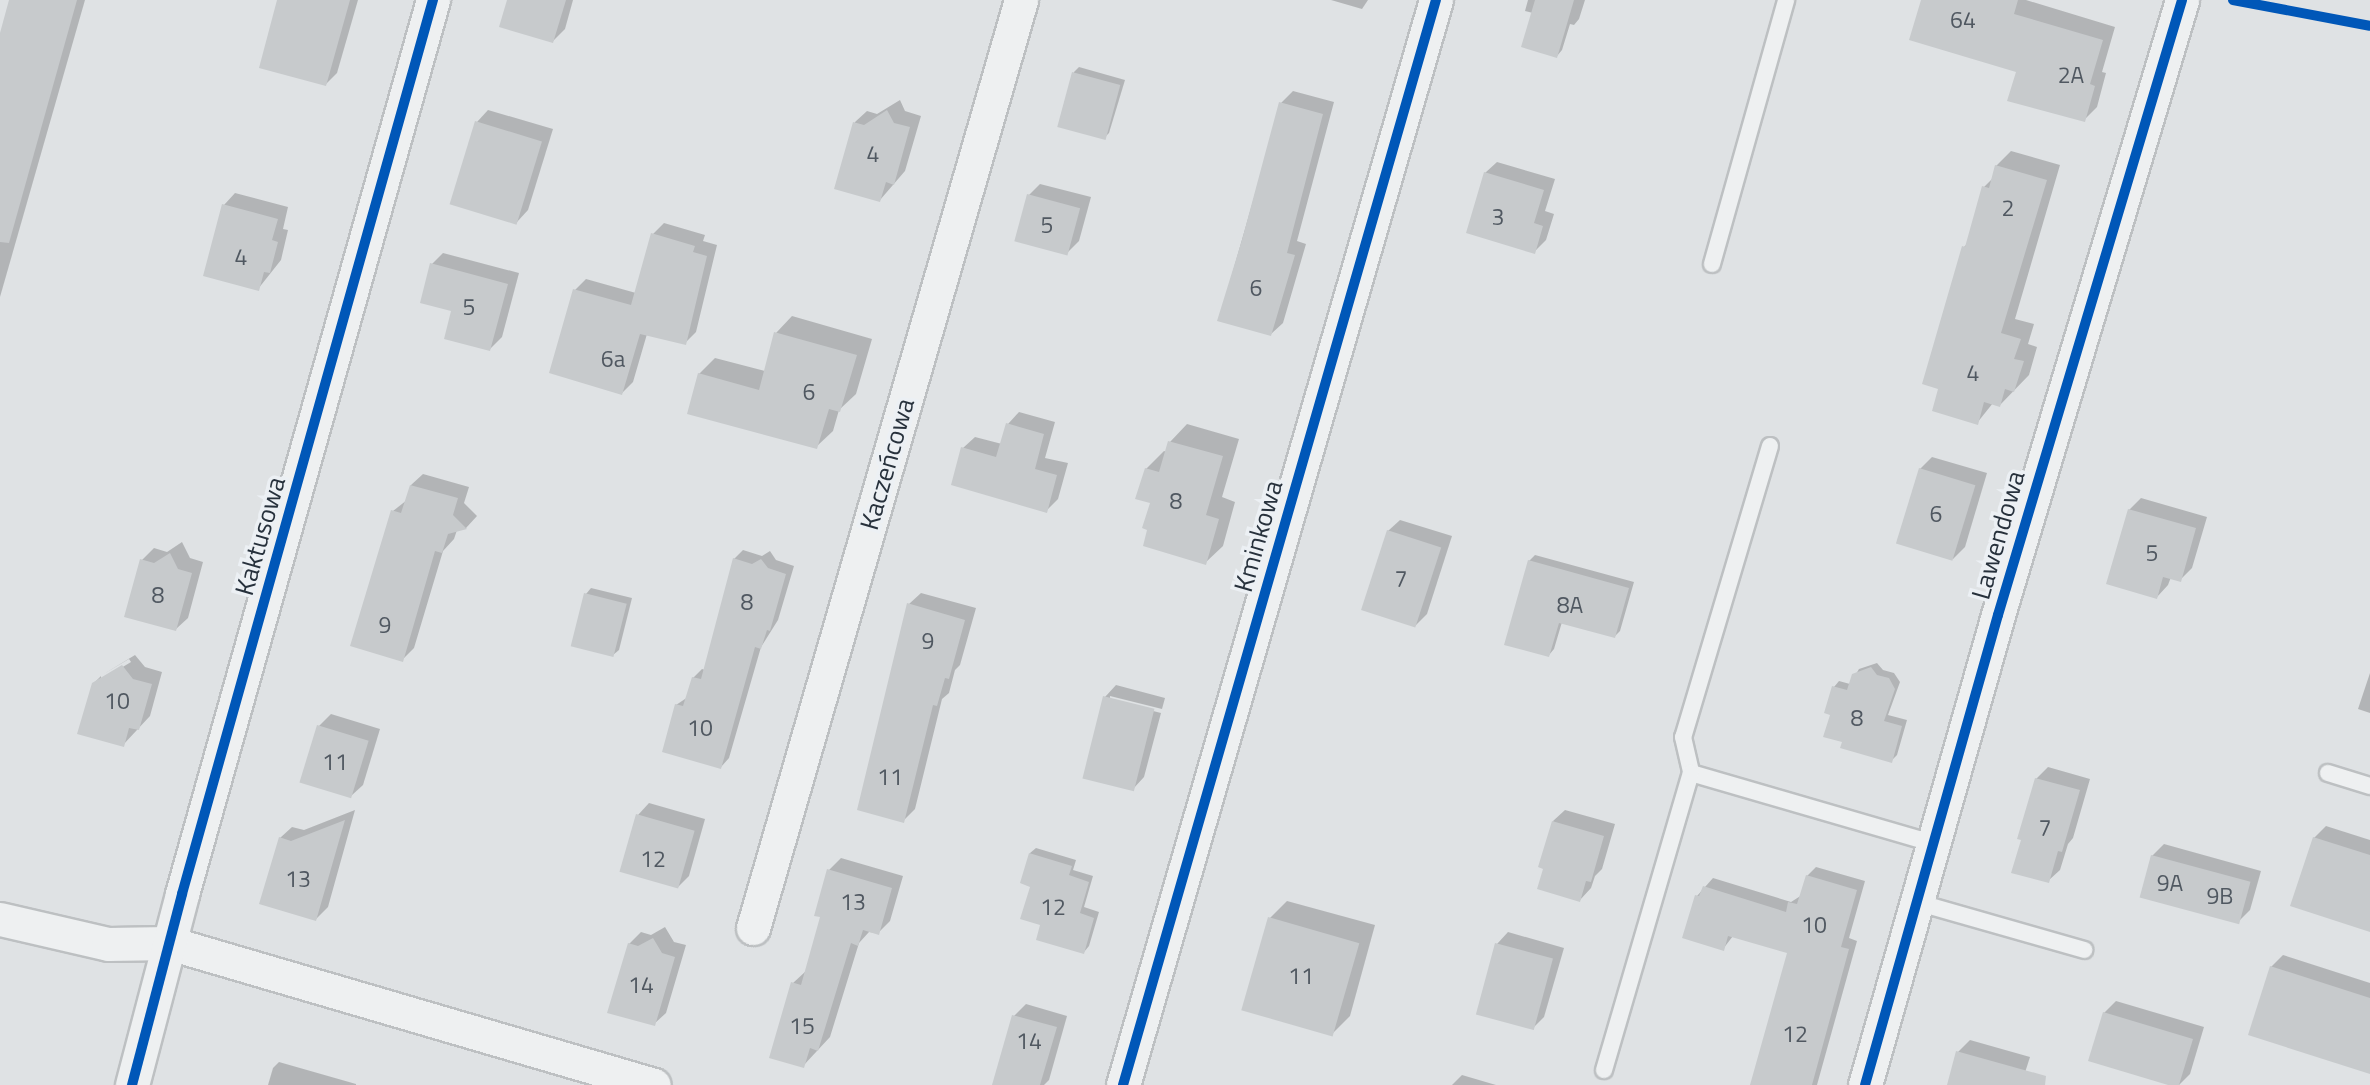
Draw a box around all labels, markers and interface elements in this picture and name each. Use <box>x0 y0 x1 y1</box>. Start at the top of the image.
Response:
house number: 64 <box>1950 6 1976 34</box>
house number: 2A <box>2058 61 2084 89</box>
house number: 4 <box>867 140 879 168</box>
house number: 2 <box>2002 194 2014 222</box>
house number: 3 <box>1492 203 1504 231</box>
house number: 5 <box>1041 211 1053 239</box>
house number: 4 <box>235 243 247 271</box>
house number: 6 <box>1250 274 1262 302</box>
house number: 5 <box>463 293 475 321</box>
house number: 6a <box>601 345 625 373</box>
house number: 4 <box>1967 359 1979 387</box>
house number: 6 <box>803 378 815 406</box>
street label: Kaczeńcowa <box>853 395 921 533</box>
street label: Lawendowa <box>1965 467 2031 603</box>
street label: Kaktusowa <box>228 473 292 599</box>
street label: Kminkowa <box>1227 477 1289 595</box>
house number: 8 <box>1170 487 1182 515</box>
house number: 6 <box>1930 500 1942 528</box>
house number: 5 <box>2146 539 2158 567</box>
house number: 7 <box>1395 565 1407 593</box>
house number: 8 <box>152 581 164 609</box>
house number: 8 <box>741 588 753 616</box>
house number: 8A <box>1557 591 1583 619</box>
house number: 9 <box>379 611 391 639</box>
house number: 9 <box>922 627 934 655</box>
house number: 10 <box>104 687 130 715</box>
house number: 8 <box>1851 704 1863 732</box>
house number: 10 <box>687 714 713 742</box>
house number: 11 <box>322 748 348 776</box>
house number: 11 <box>877 763 903 791</box>
house number: 7 <box>2039 814 2051 842</box>
house number: 12 <box>640 845 666 873</box>
house number: 13 <box>285 865 311 893</box>
house number: 9A <box>2157 869 2183 897</box>
house number: 9B <box>2206 882 2234 910</box>
house number: 13 <box>840 888 866 916</box>
house number: 12 <box>1040 893 1066 921</box>
house number: 10 <box>1801 911 1827 939</box>
house number: 11 <box>1288 962 1314 990</box>
house number: 14 <box>628 971 654 999</box>
house number: 15 <box>789 1012 815 1040</box>
house number: 12 <box>1782 1020 1808 1048</box>
house number: 14 <box>1016 1027 1042 1055</box>

